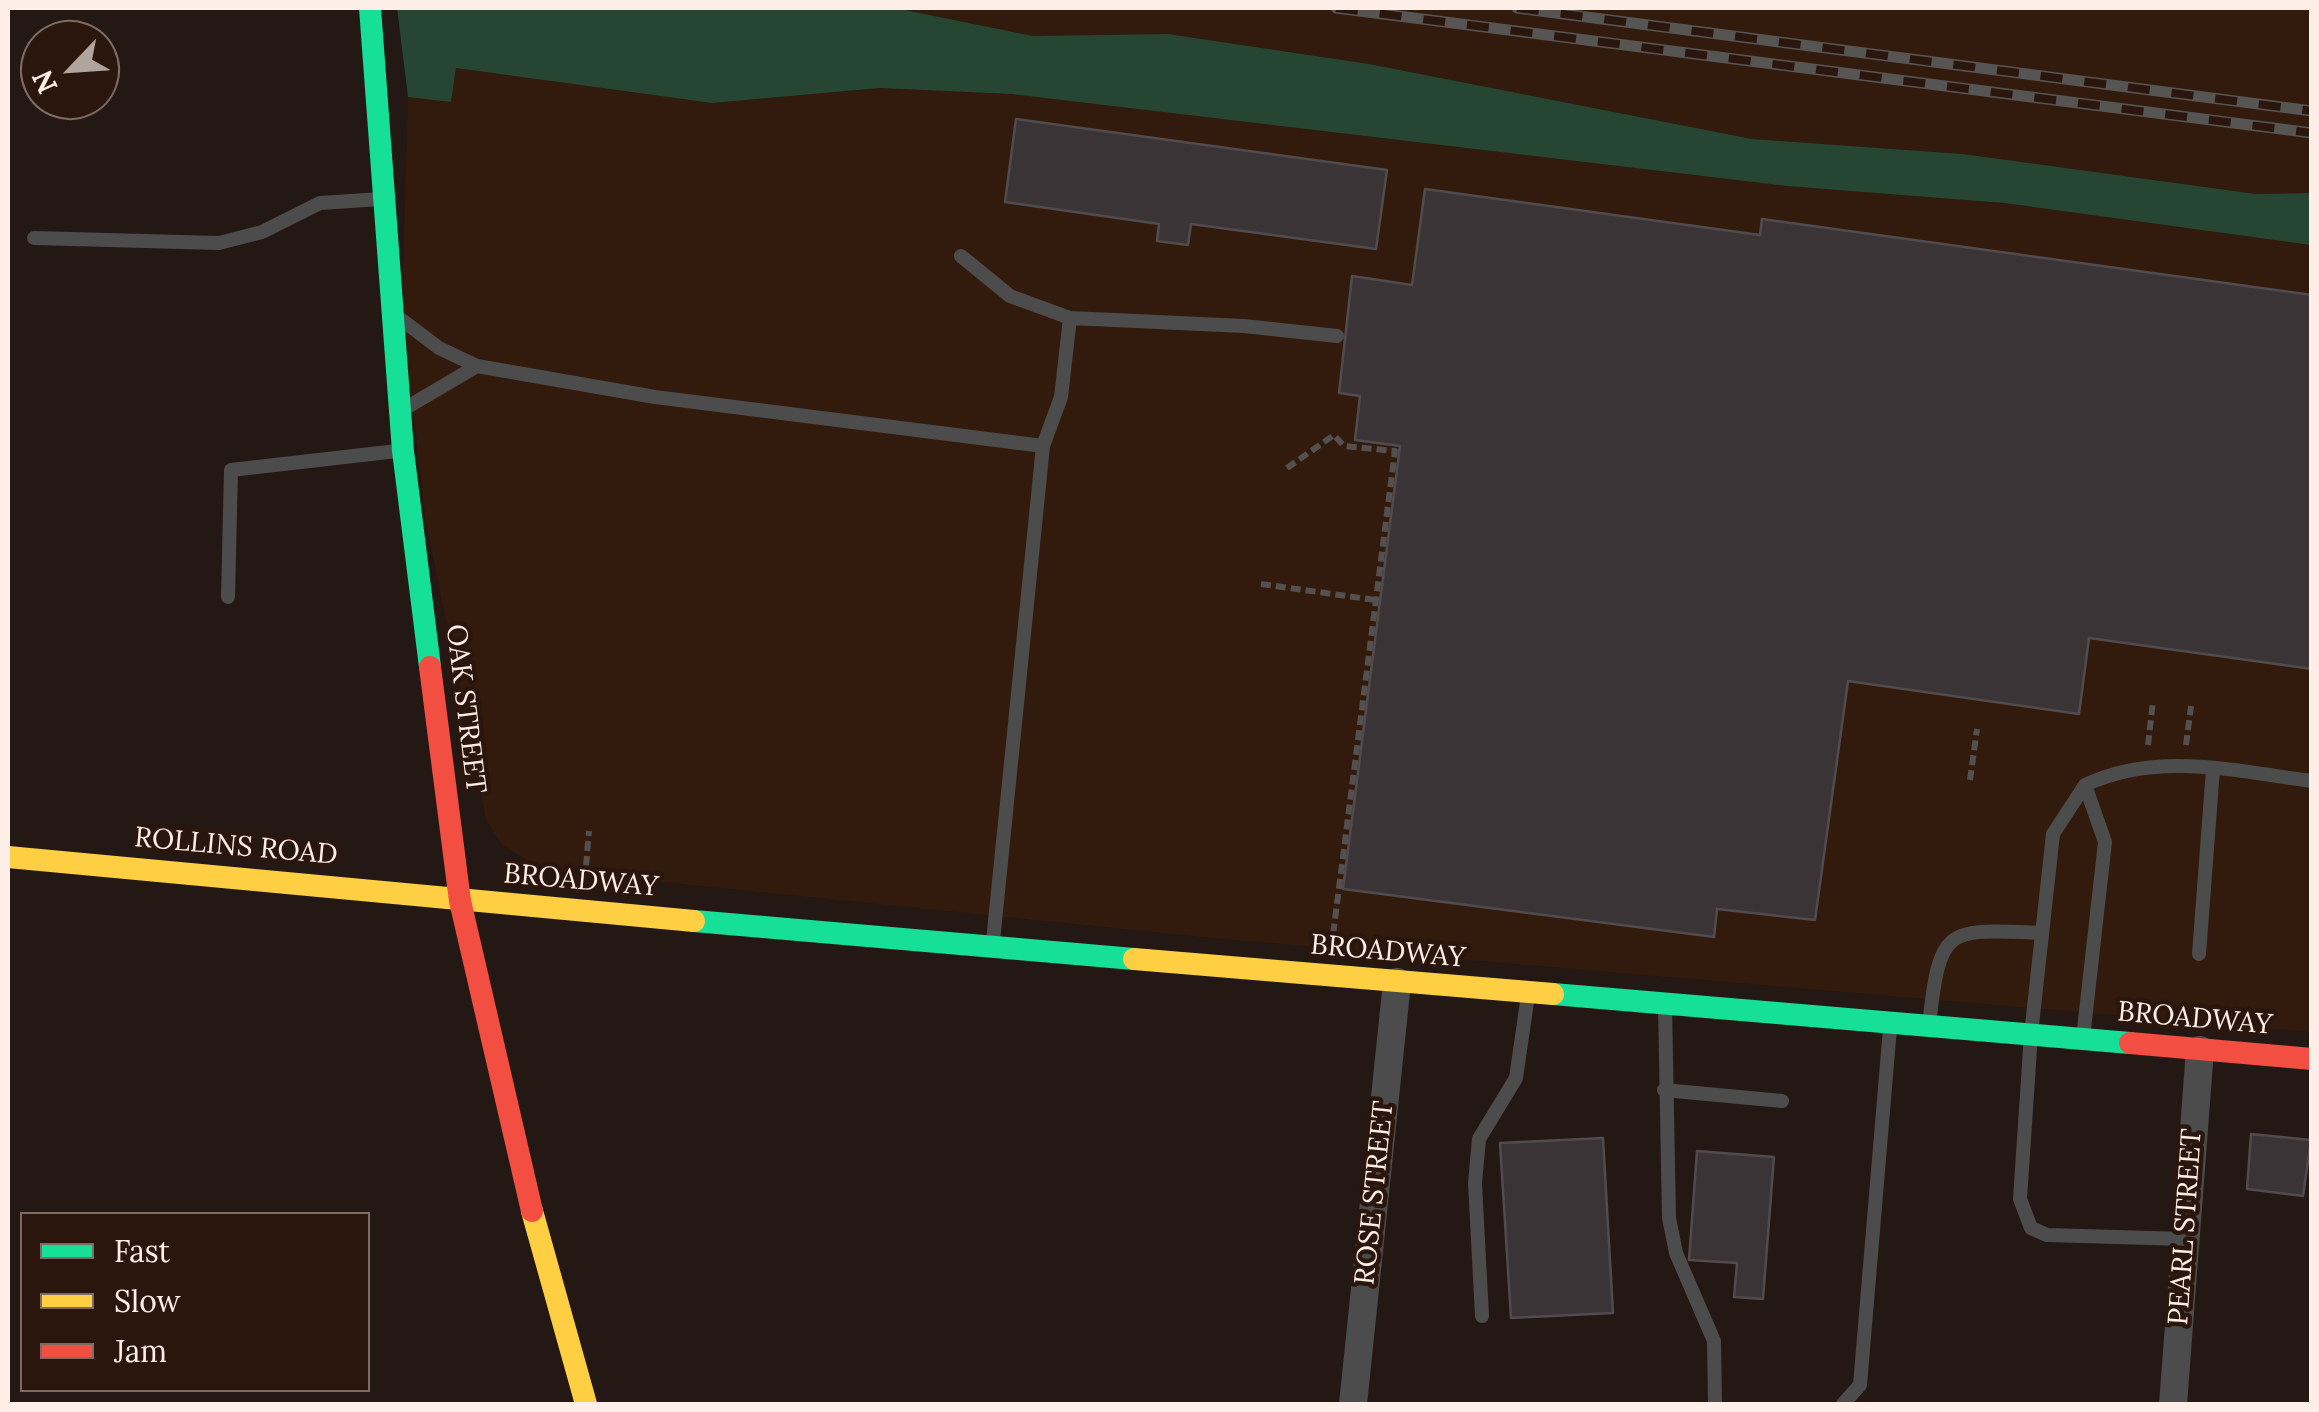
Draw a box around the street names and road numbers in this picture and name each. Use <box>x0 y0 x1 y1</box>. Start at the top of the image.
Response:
street label: OAK STREET <box>438 623 492 795</box>
street label: ROLLINS ROAD <box>133 821 339 873</box>
street label: BROADWAY <box>502 857 660 905</box>
street label: BROADWAY <box>1309 928 1467 976</box>
street label: BROADWAY <box>2116 995 2274 1043</box>
street label: ROSE STREET <box>1349 1099 1401 1287</box>
street label: PEARL STREET <box>2162 1128 2210 1326</box>

